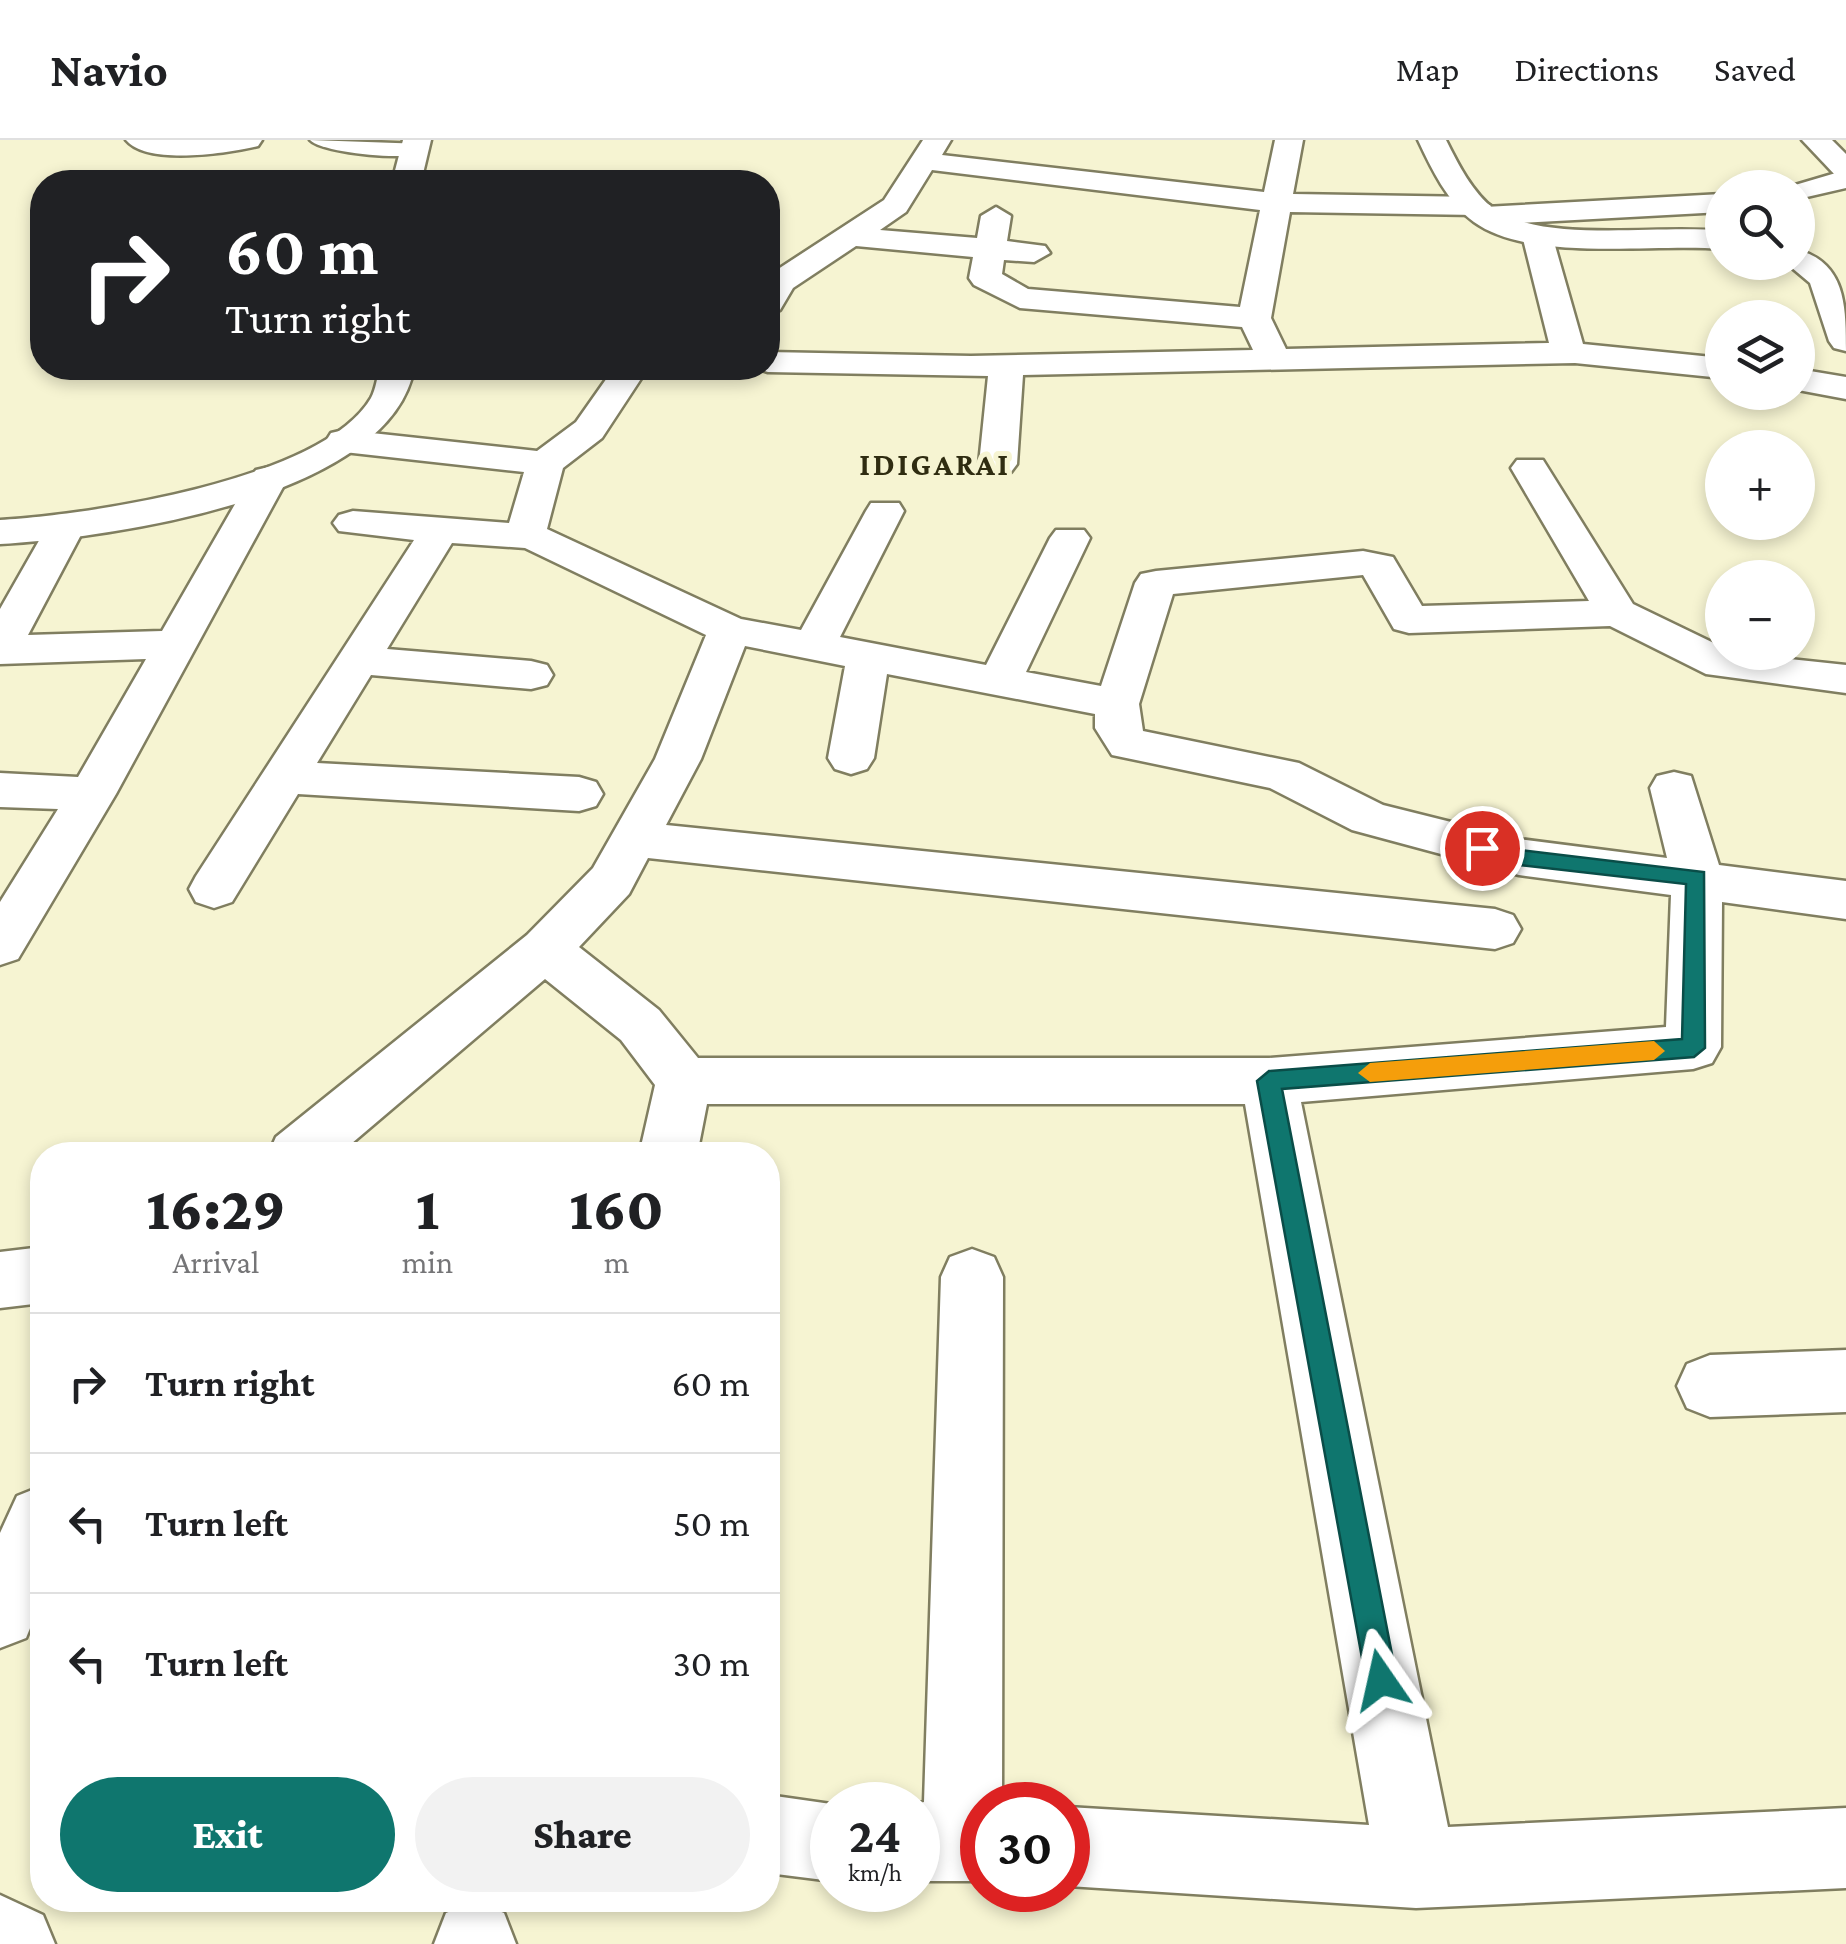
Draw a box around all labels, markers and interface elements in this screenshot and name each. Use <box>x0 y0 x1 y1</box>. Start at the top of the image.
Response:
text: Navio <box>50 43 168 96</box>
text: Map <box>1396 50 1459 89</box>
text: Directions <box>1514 50 1659 89</box>
text: Saved <box>1714 50 1796 89</box>
map controls <box>1705 170 1815 670</box>
button: search <box>1705 170 1815 280</box>
icon: right <box>60 210 190 340</box>
text: 60 m <box>225 211 378 289</box>
text: Turn right <box>225 293 410 343</box>
button: layers <box>1705 300 1815 410</box>
button: + <box>1705 430 1815 540</box>
district label: IDIGARAI <box>859 446 1011 482</box>
button: − <box>1705 560 1815 670</box>
pin <box>1440 806 1525 891</box>
icon: arrive <box>1455 821 1510 876</box>
text: 16:29 <box>146 1175 286 1242</box>
text: 1 <box>416 1175 439 1242</box>
text: 160 <box>569 1175 664 1242</box>
text: Arrival <box>172 1244 259 1280</box>
text: min <box>402 1244 453 1280</box>
text: m <box>604 1244 629 1280</box>
icon: right <box>60 1356 115 1411</box>
text: Turn right <box>145 1362 314 1404</box>
text: 60 m <box>672 1362 750 1404</box>
icon: left <box>60 1496 115 1551</box>
text: Turn left <box>145 1502 288 1544</box>
text: 50 m <box>673 1502 750 1544</box>
position arrow <box>1329 1628 1433 1732</box>
icon: left <box>60 1636 115 1691</box>
text: Turn left <box>145 1642 288 1684</box>
text: 30 m <box>673 1642 750 1684</box>
button: Exit <box>60 1777 395 1892</box>
button: Share <box>415 1777 750 1892</box>
speed limit sign: 30 <box>960 1782 1090 1912</box>
text: 24 <box>849 1807 901 1863</box>
text: km/h <box>848 1859 902 1886</box>

